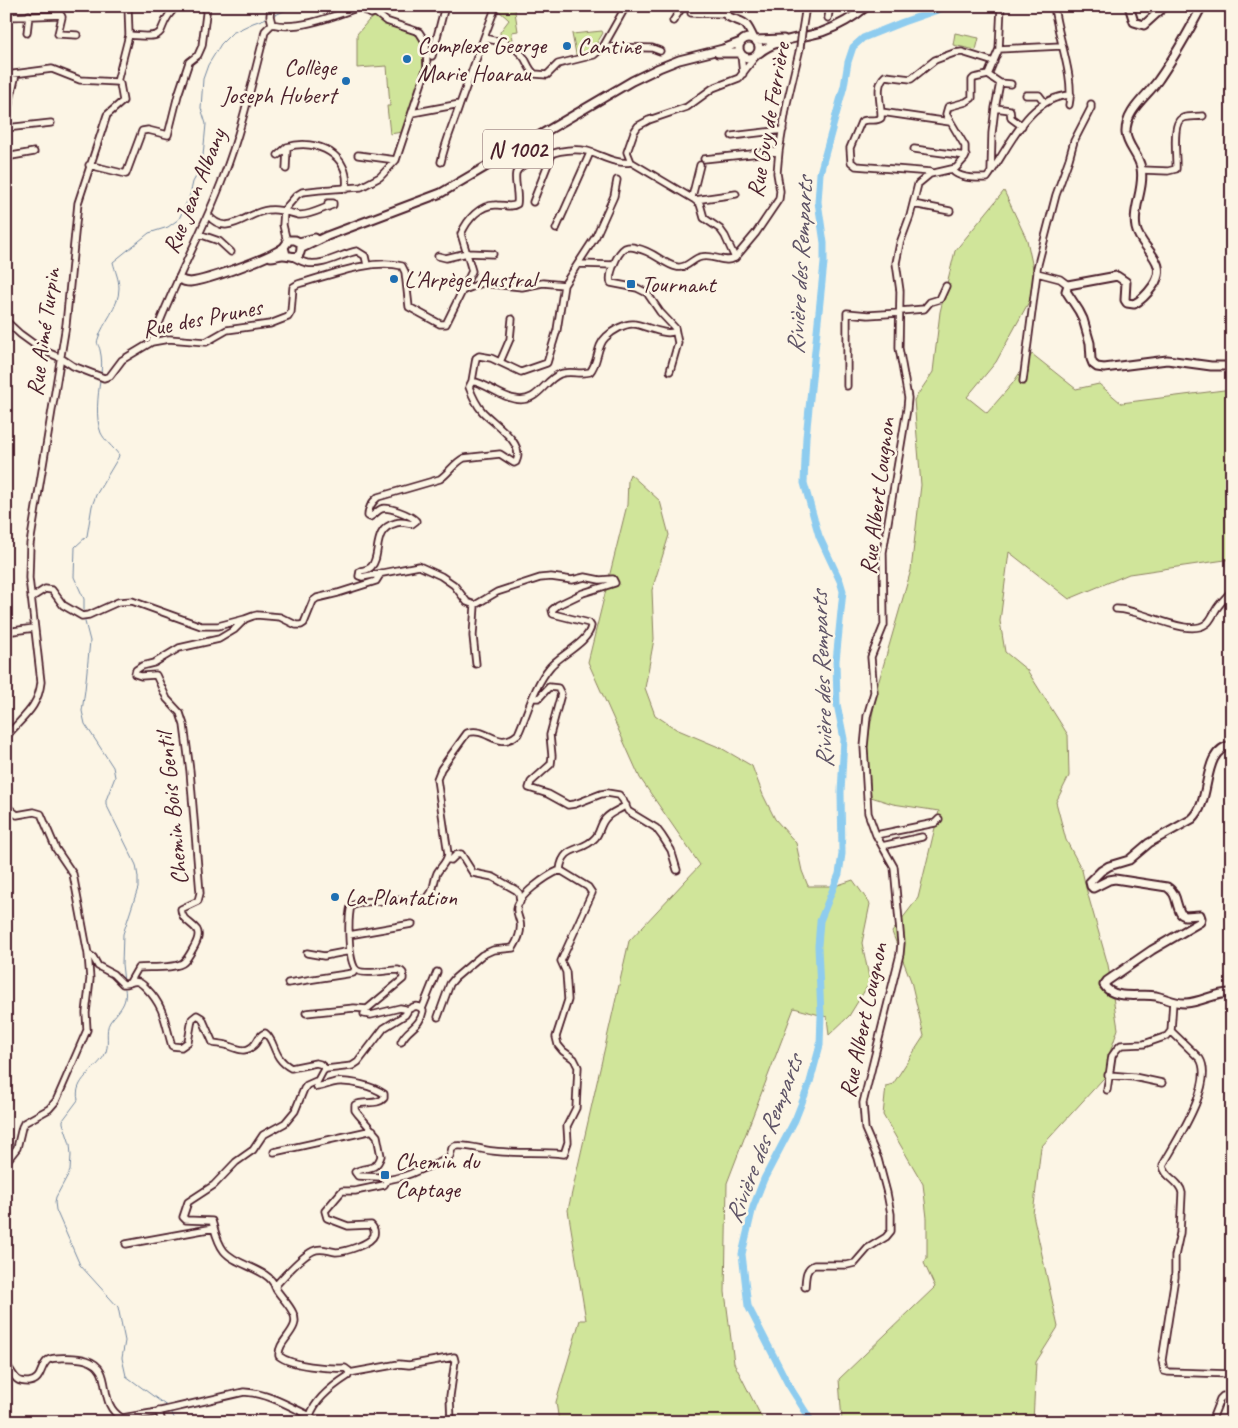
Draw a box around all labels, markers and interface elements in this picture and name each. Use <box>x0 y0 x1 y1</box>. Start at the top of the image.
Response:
place label: Complexe George Marie Hoarau <box>417 30 548 88</box>
place label: Cantine <box>577 31 643 61</box>
street label: Rue Guy de Ferrière <box>740 38 797 200</box>
marker: Cantine <box>561 40 573 52</box>
place label: Collège Joseph Hubert <box>220 52 339 110</box>
marker: Complexe George Marie Hoarau <box>401 53 413 65</box>
marker: Collège Joseph Hubert <box>340 75 352 87</box>
street label: Rue Jean Albany <box>155 122 233 258</box>
road number: N 1002 <box>483 130 553 168</box>
water label: Rivière des Remparts <box>779 173 821 355</box>
place label: L'Arpège Austral <box>404 264 540 294</box>
street label: Rue Aimé Turpin <box>19 265 67 398</box>
place label: Tournant <box>641 269 717 299</box>
marker: L'Arpège Austral <box>388 273 400 285</box>
marker: Tournant <box>625 278 637 290</box>
street label: Rue des Prunes <box>140 291 266 344</box>
street label: Rue Albert Lougnon <box>853 415 902 576</box>
water label: Rivière des Remparts <box>803 587 841 769</box>
street label: Chemin Bois Gentil <box>149 728 195 886</box>
place label: La Plantation <box>345 882 457 912</box>
marker: La Plantation <box>329 891 341 903</box>
street label: Rue Albert Lougnon <box>832 939 894 1100</box>
water label: Rivière des Remparts <box>717 1047 812 1228</box>
place label: Chemin du Captage <box>395 1146 481 1204</box>
marker: Chemin du Captage <box>379 1169 391 1181</box>

